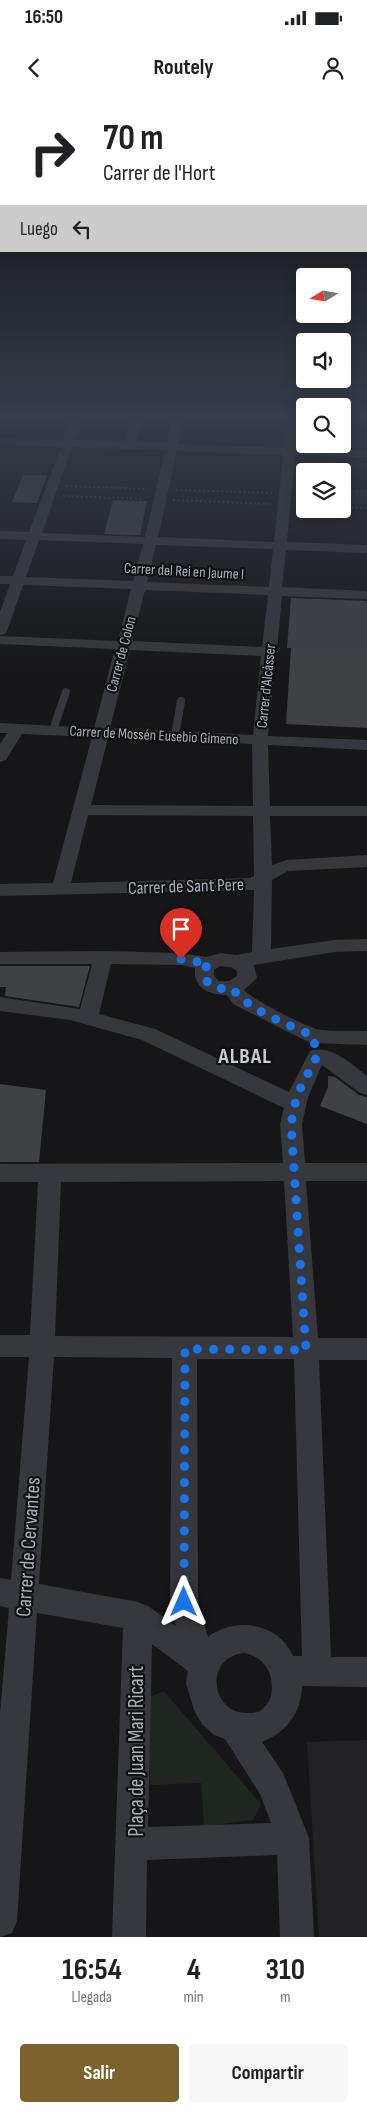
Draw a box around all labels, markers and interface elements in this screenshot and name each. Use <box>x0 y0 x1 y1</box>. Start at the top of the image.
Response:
text: 16:50 <box>25 6 63 29</box>
icon: back <box>20 54 48 82</box>
text: Routely <box>154 54 213 81</box>
icon: person <box>319 54 347 82</box>
text: 70 m <box>103 117 163 160</box>
icon: right <box>20 120 85 185</box>
text: Carrer de l'Hort <box>103 160 215 187</box>
icon: left <box>68 215 96 243</box>
text: Luego <box>20 218 58 241</box>
north arrow <box>296 268 351 322</box>
map controls <box>296 268 351 518</box>
button: sound <box>296 333 351 388</box>
button: search <box>296 398 351 453</box>
button: layers <box>296 463 351 518</box>
street label: Carrer del Rei en Jaume I <box>123 559 245 584</box>
street label: Carrer de Colon <box>102 614 141 694</box>
street label: Carrer d'Alcàsser <box>253 642 280 729</box>
street label: Carrer de Mossén Eusebio Gimeno <box>69 722 239 749</box>
street label: Carrer de Sant Pere <box>128 874 244 899</box>
pin <box>160 908 202 959</box>
icon: arrive <box>167 915 195 943</box>
district label: ALBAL <box>217 1043 272 1070</box>
street label: Carrer de Cervantes <box>11 1476 46 1618</box>
position arrow <box>157 1575 209 1627</box>
street label: Plaça de Juan Mari Ricart <box>124 1666 149 1836</box>
text: 16:54 <box>62 1952 122 1988</box>
text: 4 <box>187 1952 201 1988</box>
text: 310 <box>266 1952 305 1988</box>
text: Llegada <box>72 1988 112 2007</box>
text: min <box>184 1988 204 2007</box>
text: m <box>280 1988 290 2007</box>
button: Salir <box>20 2044 179 2102</box>
button: Compartir <box>189 2044 347 2102</box>

